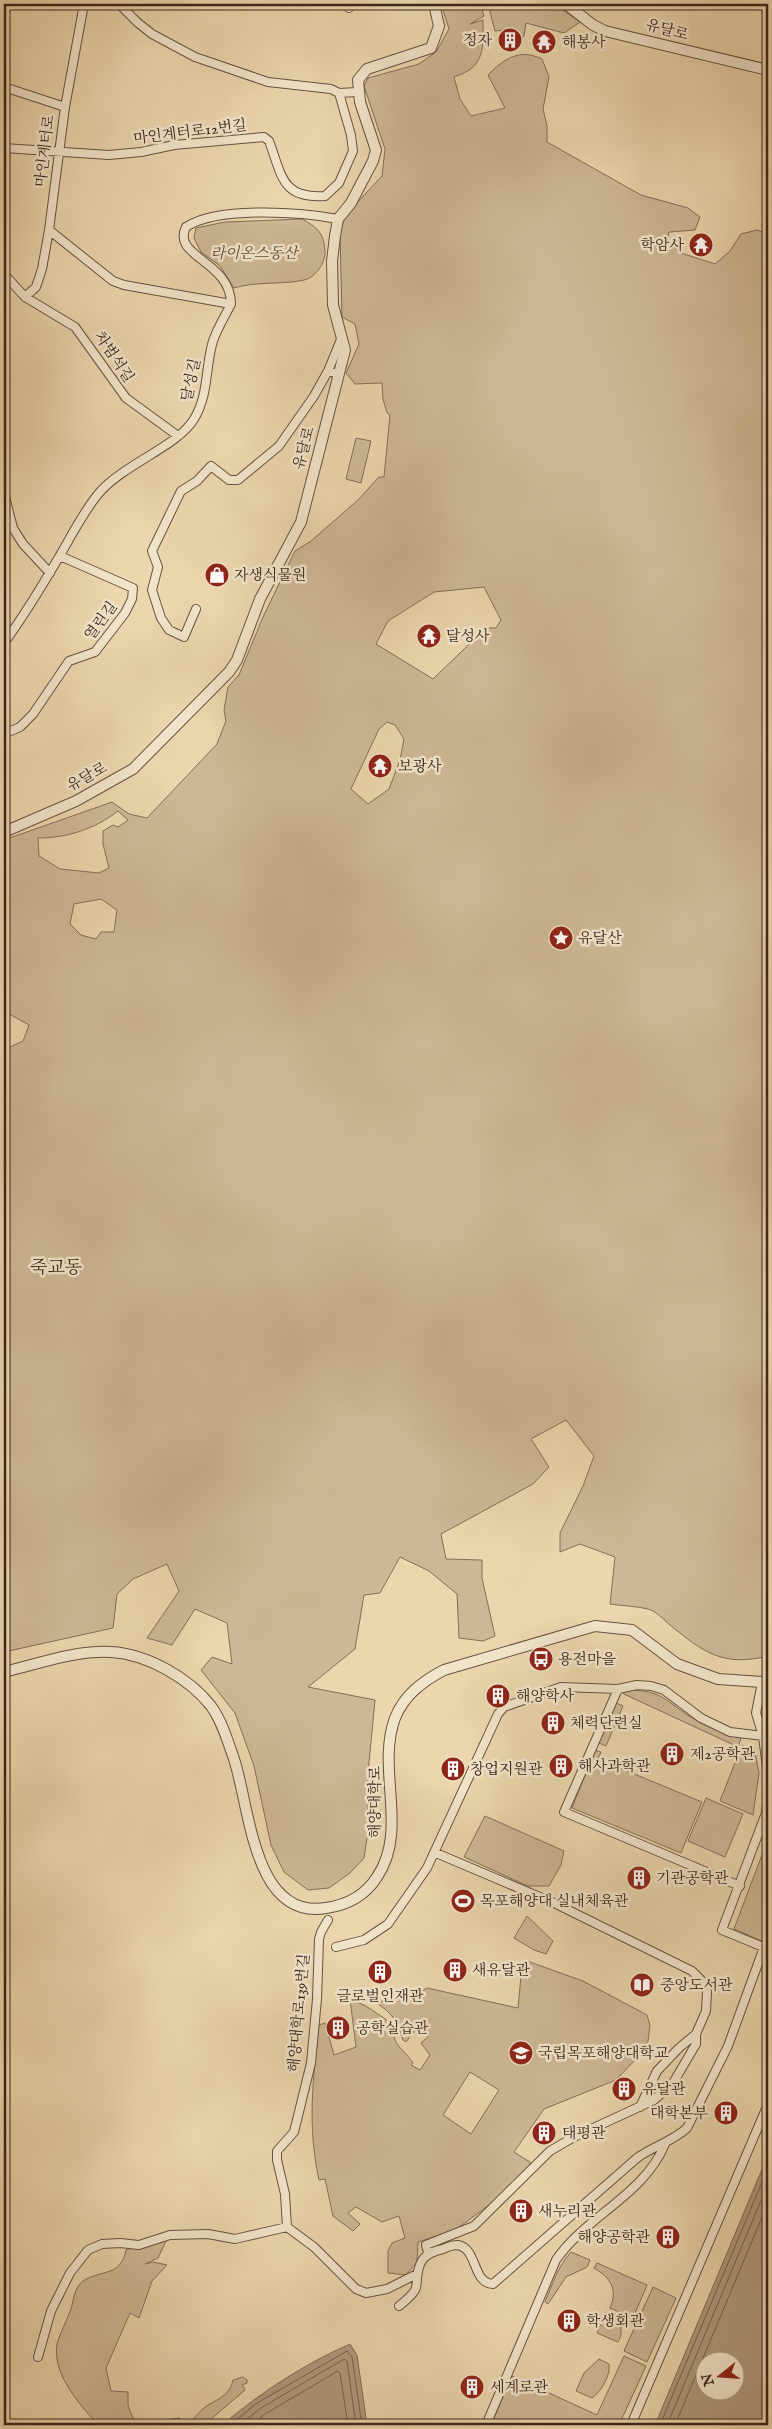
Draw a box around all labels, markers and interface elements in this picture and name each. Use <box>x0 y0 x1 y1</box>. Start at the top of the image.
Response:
street label: 유달로 <box>644 15 691 45</box>
building icon: 정자 <box>497 27 523 53</box>
temple icon: 해봉사 <box>531 29 557 55</box>
place label: 정자 <box>463 31 493 50</box>
place label: 해봉사 <box>562 33 606 52</box>
street label: 마인계터로 <box>31 113 59 188</box>
street label: 마인계터로12번길 <box>132 116 248 148</box>
temple icon: 학암사 <box>688 232 714 258</box>
place label: 학암사 <box>641 236 684 255</box>
park label: 라이온스동산 <box>211 244 300 263</box>
street label: 차범석길 <box>90 328 138 386</box>
street label: 달성길 <box>177 357 205 403</box>
street label: 유달로 <box>289 424 319 471</box>
shop icon: 자생식물원 <box>204 562 230 588</box>
place label: 자생식물원 <box>234 566 306 585</box>
street label: 열린길 <box>81 598 121 644</box>
temple icon: 달성사 <box>416 623 442 649</box>
place label: 달성사 <box>446 627 490 646</box>
temple icon: 보광사 <box>367 753 393 779</box>
place label: 보광사 <box>398 757 442 776</box>
street label: 유달로 <box>63 758 111 796</box>
place icon: 유달산 <box>548 925 574 951</box>
place label: 유달산 <box>578 929 622 948</box>
district label: 죽교동 <box>30 1257 82 1280</box>
bus stop icon: 용전마을 <box>528 1646 554 1672</box>
place label: 용전마을 <box>558 1650 616 1669</box>
building icon: 해양학사 <box>485 1683 511 1709</box>
place label: 해양학사 <box>516 1687 574 1706</box>
building icon: 체력단련실 <box>540 1710 566 1736</box>
place label: 체력단련실 <box>570 1714 642 1733</box>
building icon: 제2공학관 <box>659 1741 685 1767</box>
place label: 제2공학관 <box>690 1745 756 1764</box>
building icon: 해사과학관 <box>548 1753 574 1779</box>
building icon: 창업지원관 <box>440 1756 466 1782</box>
place label: 해사과학관 <box>578 1757 651 1776</box>
place label: 창업지원관 <box>470 1760 543 1779</box>
street label: 해양대학로 <box>366 1765 385 1838</box>
building icon: 기관공학관 <box>626 1865 652 1891</box>
place label: 기관공학관 <box>656 1869 729 1888</box>
sports icon: 목포해양대 실내체육관 <box>450 1888 476 1914</box>
place label: 목포해양대 실내체육관 <box>480 1892 629 1911</box>
street label: 해양대학로139번길 <box>284 1953 314 2073</box>
building icon: 새유달관 <box>442 1957 468 1983</box>
building icon: 글로벌인재관 <box>367 1959 393 1985</box>
place label: 새유달관 <box>472 1961 530 1980</box>
library icon: 중앙도서관 <box>629 1972 655 1998</box>
place label: 중앙도서관 <box>660 1976 733 1995</box>
place label: 글로벌인재관 <box>337 1987 424 2006</box>
building icon: 공학실습관 <box>325 2015 351 2041</box>
place label: 공학실습관 <box>356 2019 429 2038</box>
school or university icon: 국립목포해양대학교 <box>508 2040 534 2066</box>
place label: 국립목포해양대학교 <box>538 2044 669 2063</box>
building icon: 유달관 <box>611 2076 637 2102</box>
place label: 유달관 <box>642 2080 686 2099</box>
building icon: 대학본부 <box>713 2100 739 2126</box>
place label: 대학본부 <box>650 2104 709 2123</box>
building icon: 태평관 <box>531 2120 557 2146</box>
place label: 태평관 <box>562 2124 606 2143</box>
building icon: 새누리관 <box>508 2198 534 2224</box>
place label: 새누리관 <box>538 2202 596 2221</box>
building icon: 해양공학관 <box>655 2224 681 2250</box>
place label: 해양공학관 <box>578 2228 651 2247</box>
building icon: 학생회관 <box>556 2308 582 2334</box>
place label: 학생회관 <box>586 2312 644 2331</box>
north arrow <box>694 2352 744 2402</box>
text: N <box>698 2371 719 2389</box>
building icon: 세계로관 <box>459 2374 485 2400</box>
place label: 세계로관 <box>490 2378 548 2397</box>

